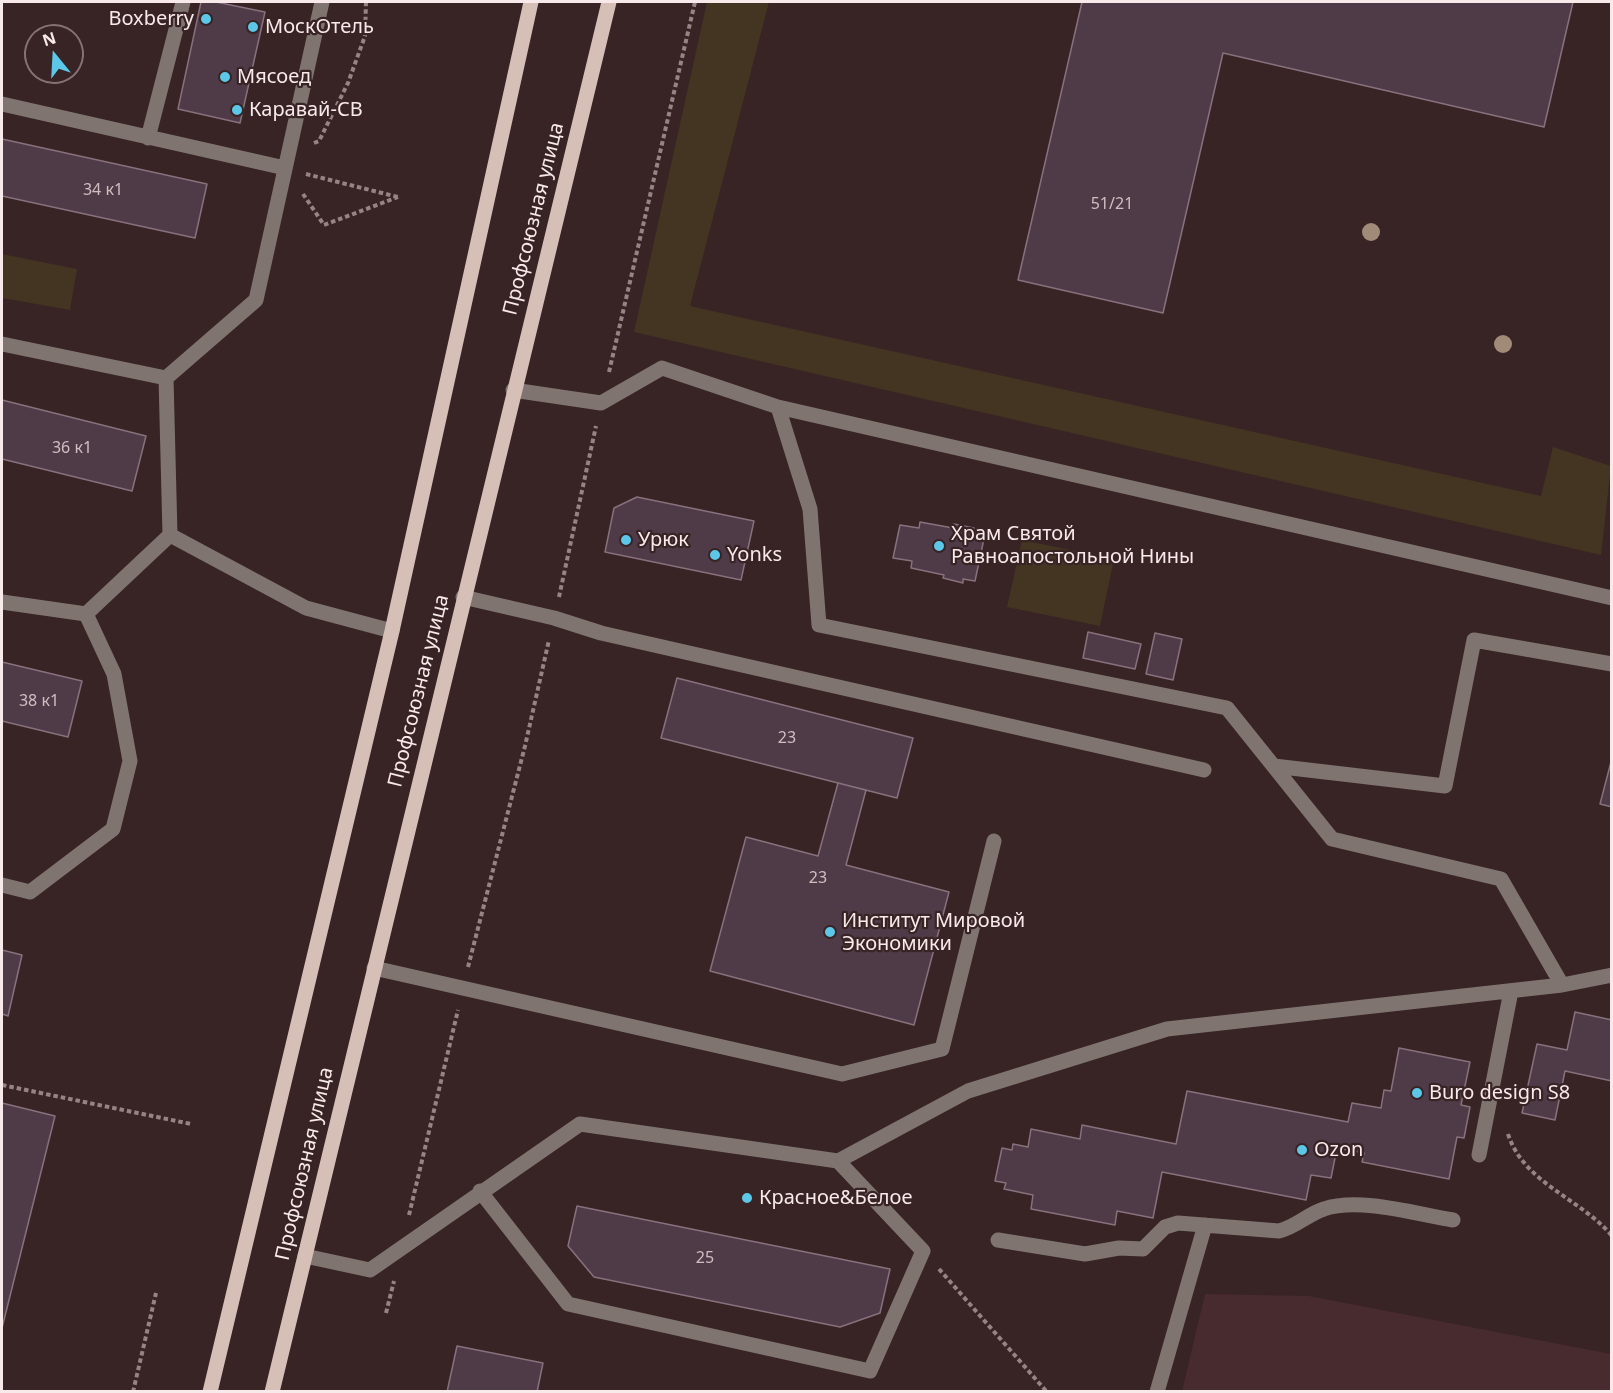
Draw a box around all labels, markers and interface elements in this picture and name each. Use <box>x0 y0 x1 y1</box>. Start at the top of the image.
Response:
place label: Boxberry <box>108 7 194 31</box>
marker: Boxberry <box>199 12 213 26</box>
place label: МоскOтель <box>265 15 374 39</box>
marker: МоскOтель <box>246 20 260 34</box>
north arrow <box>24 24 84 84</box>
text: N <box>39 26 59 51</box>
place label: Мясоед <box>237 65 311 89</box>
marker: Мясоед <box>218 70 232 84</box>
place label: Каравай-СВ <box>249 98 363 122</box>
marker: Каравай-СВ <box>230 103 244 117</box>
street label: Профсоюзная улица <box>498 120 570 318</box>
house number: 34 к1 <box>83 180 123 200</box>
house number: 51/21 <box>1091 194 1133 214</box>
house number: 36 к1 <box>52 438 92 458</box>
place label: Храм Святой Равноапостольной Нины <box>951 522 1194 569</box>
place label: Урюк <box>638 528 689 552</box>
marker: Урюк <box>619 533 633 547</box>
marker: Храм Святой Равноапостольной Нины <box>932 539 946 553</box>
place label: Yonks <box>727 543 782 567</box>
marker: Yonks <box>708 548 722 562</box>
street label: Профсоюзная улица <box>383 592 455 790</box>
house number: 38 к1 <box>19 691 59 711</box>
house number: 23 <box>778 728 796 748</box>
house number: 23 <box>809 868 827 888</box>
place label: Институт Мировой Экономики <box>842 909 1025 956</box>
marker: Институт Мировой Экономики <box>823 925 837 939</box>
street label: Профсоюзная улица <box>271 1065 339 1263</box>
place label: Buro design S8 <box>1429 1081 1570 1105</box>
marker: Buro design S8 <box>1410 1086 1424 1100</box>
place label: Ozon <box>1314 1138 1363 1162</box>
marker: Ozon <box>1295 1143 1309 1157</box>
place label: Красное&Белое <box>759 1186 912 1210</box>
marker: Красное&Белое <box>740 1191 754 1205</box>
house number: 25 <box>696 1248 714 1268</box>

